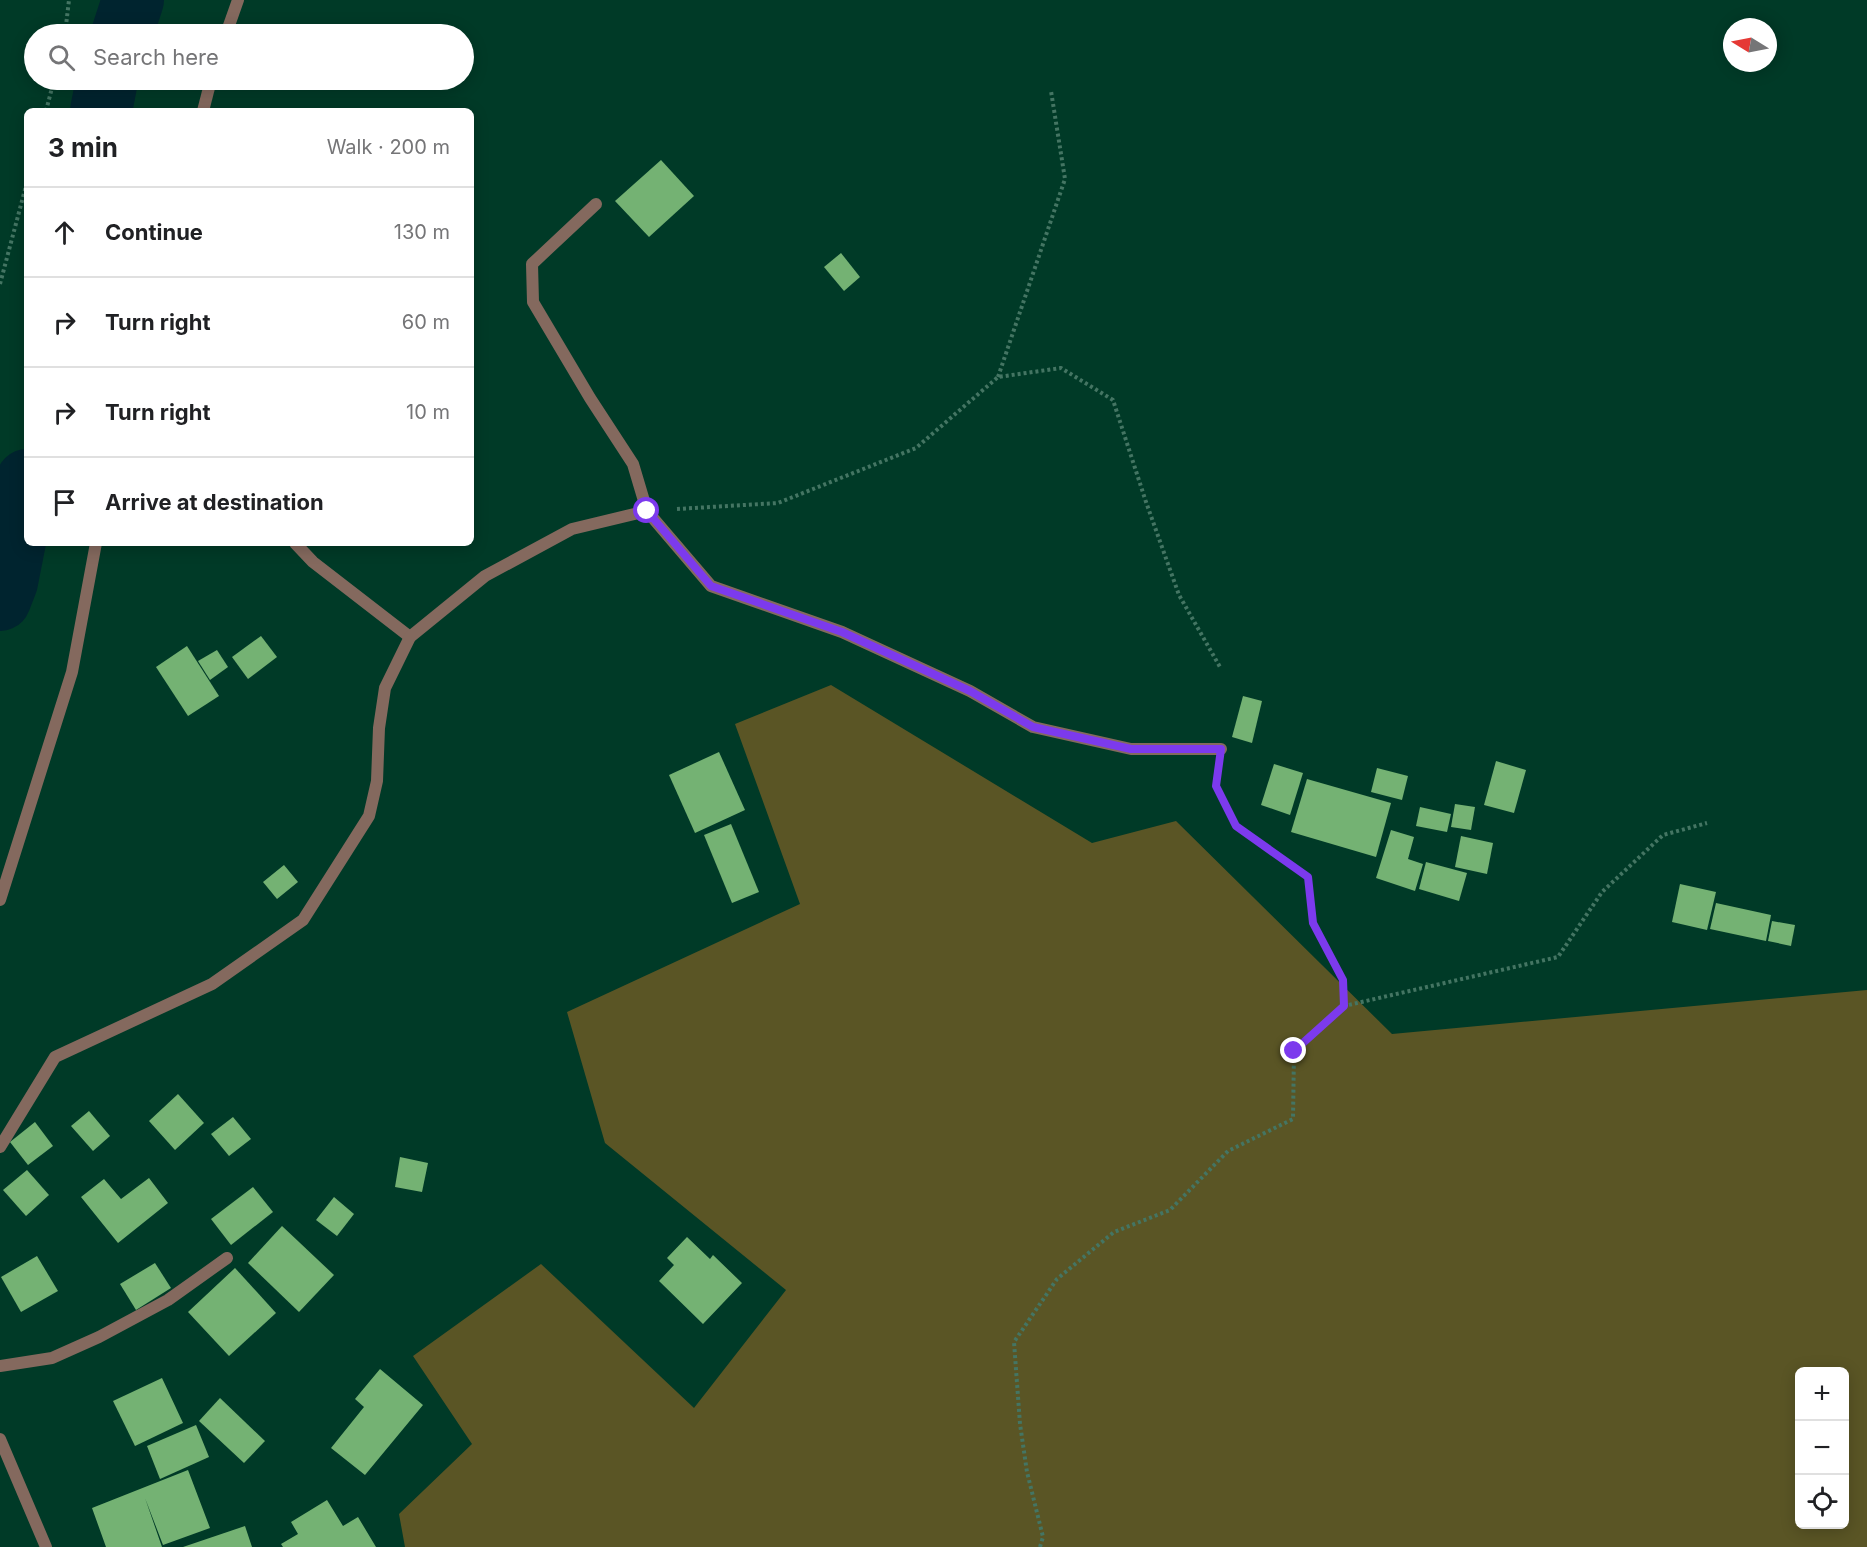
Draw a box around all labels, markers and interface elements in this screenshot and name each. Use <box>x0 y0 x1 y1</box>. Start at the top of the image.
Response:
north arrow <box>1723 18 1777 72</box>
search box <box>24 24 474 90</box>
icon: search <box>45 41 78 74</box>
text: Search here <box>93 44 219 70</box>
text: 3 min <box>48 132 118 163</box>
text: Walk · 200 m <box>327 135 450 159</box>
icon: ahead <box>48 216 81 249</box>
text: Continue <box>105 219 203 245</box>
text: 130 m <box>394 220 450 244</box>
icon: right <box>48 306 81 339</box>
text: Turn right <box>105 309 211 335</box>
text: 60 m <box>402 310 450 334</box>
icon: right <box>48 396 81 429</box>
text: Turn right <box>105 399 211 425</box>
text: 10 m <box>406 400 450 424</box>
icon: arrive <box>48 486 81 519</box>
text: Arrive at destination <box>105 489 324 515</box>
route start <box>633 497 659 523</box>
route end <box>1280 1037 1306 1063</box>
map controls <box>1795 1367 1849 1529</box>
button: + <box>1795 1367 1849 1421</box>
button: − <box>1795 1421 1849 1475</box>
button: locate <box>1795 1475 1849 1529</box>

